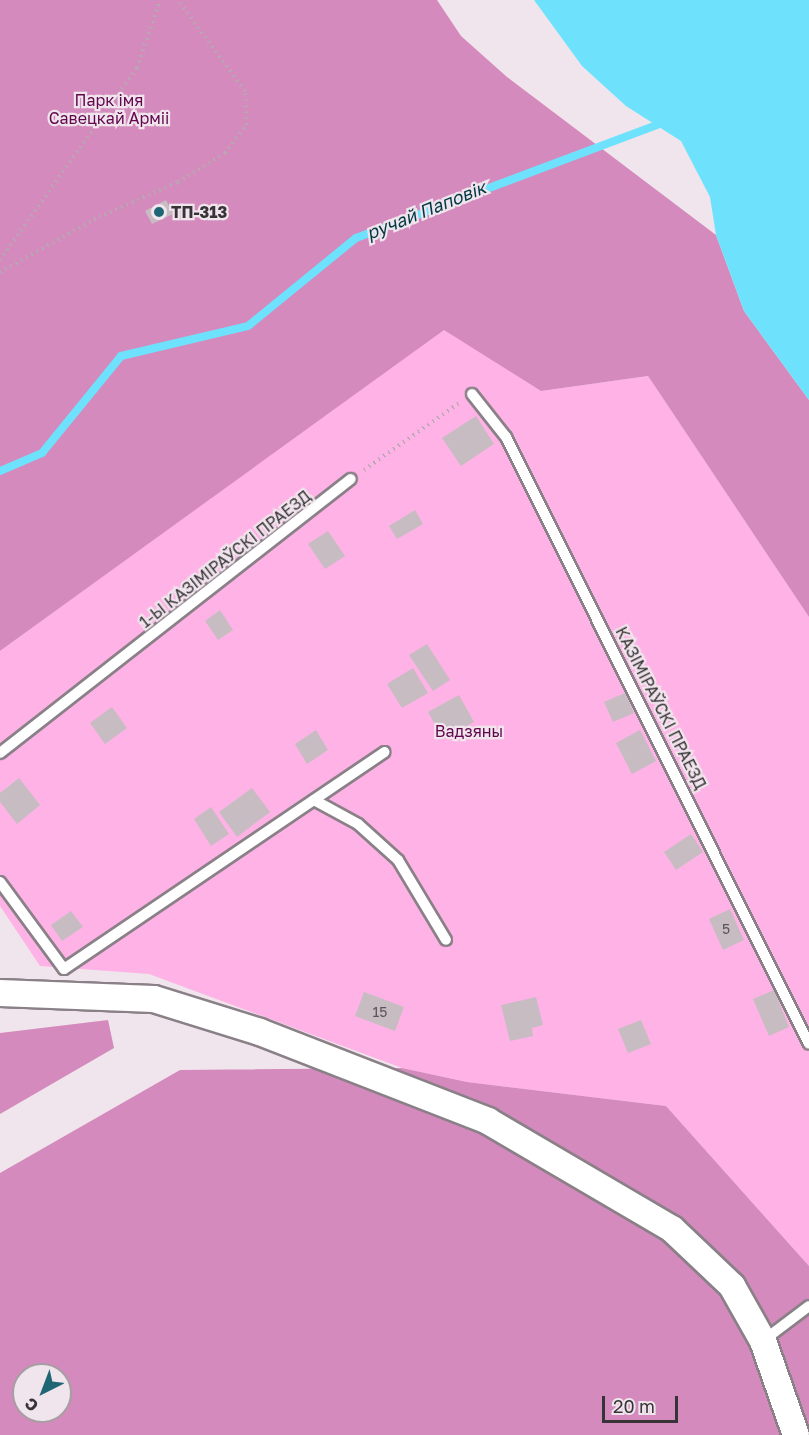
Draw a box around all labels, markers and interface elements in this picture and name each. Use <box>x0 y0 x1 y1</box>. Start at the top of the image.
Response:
park label: Парк імя Савецкай Арміі <box>49 90 169 128</box>
water label: ручай Паповік <box>363 176 489 244</box>
place label: ТП-313 <box>171 202 227 222</box>
marker: ТП-313 <box>152 205 166 219</box>
street label: 1-Ы КАЗІМІРАЎСКІ ПРАЕЗД <box>136 486 314 632</box>
street label: КАЗІМІРАЎСКІ ПРАЕЗД <box>612 624 710 792</box>
park label: Вадзяны <box>435 721 503 741</box>
house number: 5 <box>722 921 730 937</box>
house number: 15 <box>373 1004 387 1020</box>
north arrow <box>12 1363 72 1423</box>
scale bar <box>605 1384 682 1422</box>
text: С <box>20 1394 42 1416</box>
text: 20 m <box>613 1395 655 1417</box>

